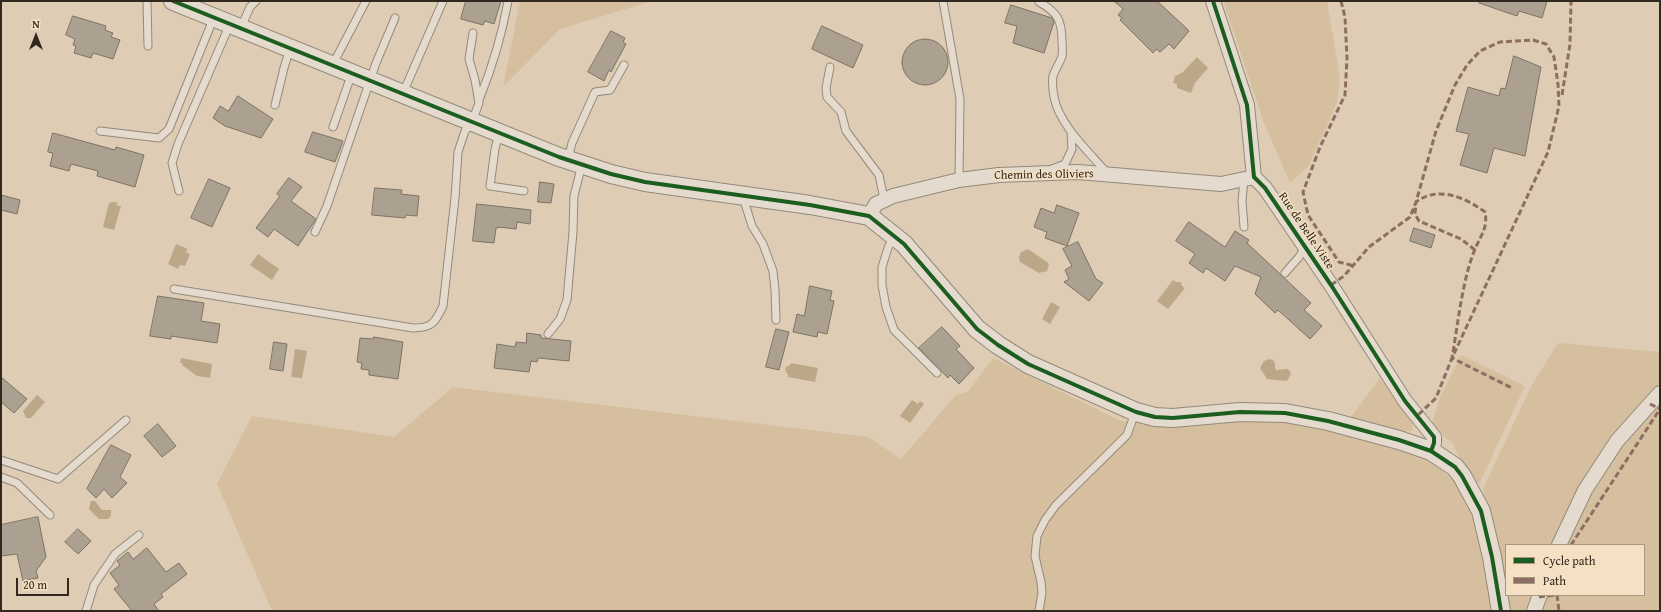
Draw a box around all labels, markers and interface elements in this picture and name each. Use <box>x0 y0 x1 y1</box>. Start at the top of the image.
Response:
north arrow <box>16 16 56 56</box>
text: N <box>32 16 40 32</box>
street label: Chemin des Oliviers <box>994 167 1094 183</box>
street label: Rue de Belle Viste <box>1275 190 1337 272</box>
legend <box>1505 544 1645 596</box>
text: Cycle path <box>1543 552 1595 569</box>
scale bar <box>18 570 71 596</box>
text: Path <box>1543 572 1566 589</box>
text: 20 m <box>23 576 47 593</box>

